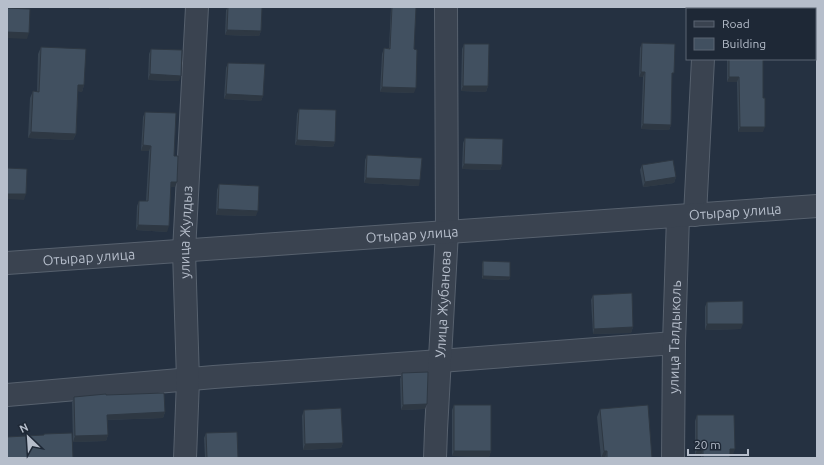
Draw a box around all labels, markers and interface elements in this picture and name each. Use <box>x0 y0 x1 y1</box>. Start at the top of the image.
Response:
legend <box>686 8 816 60</box>
text: Road <box>722 17 750 30</box>
text: Building <box>722 37 766 50</box>
street label: улица Жулдыз <box>176 185 195 279</box>
street label: Отырар улица <box>688 201 782 223</box>
street label: Отырар улица <box>365 223 459 246</box>
street label: Отырар улица <box>42 246 136 268</box>
street label: Улица Жубанова <box>432 250 454 358</box>
street label: улица Талдыколь <box>666 280 684 394</box>
north arrow <box>8 417 48 457</box>
text: N <box>18 421 30 435</box>
scale bar <box>688 431 748 457</box>
text: 20 m <box>694 438 721 451</box>

